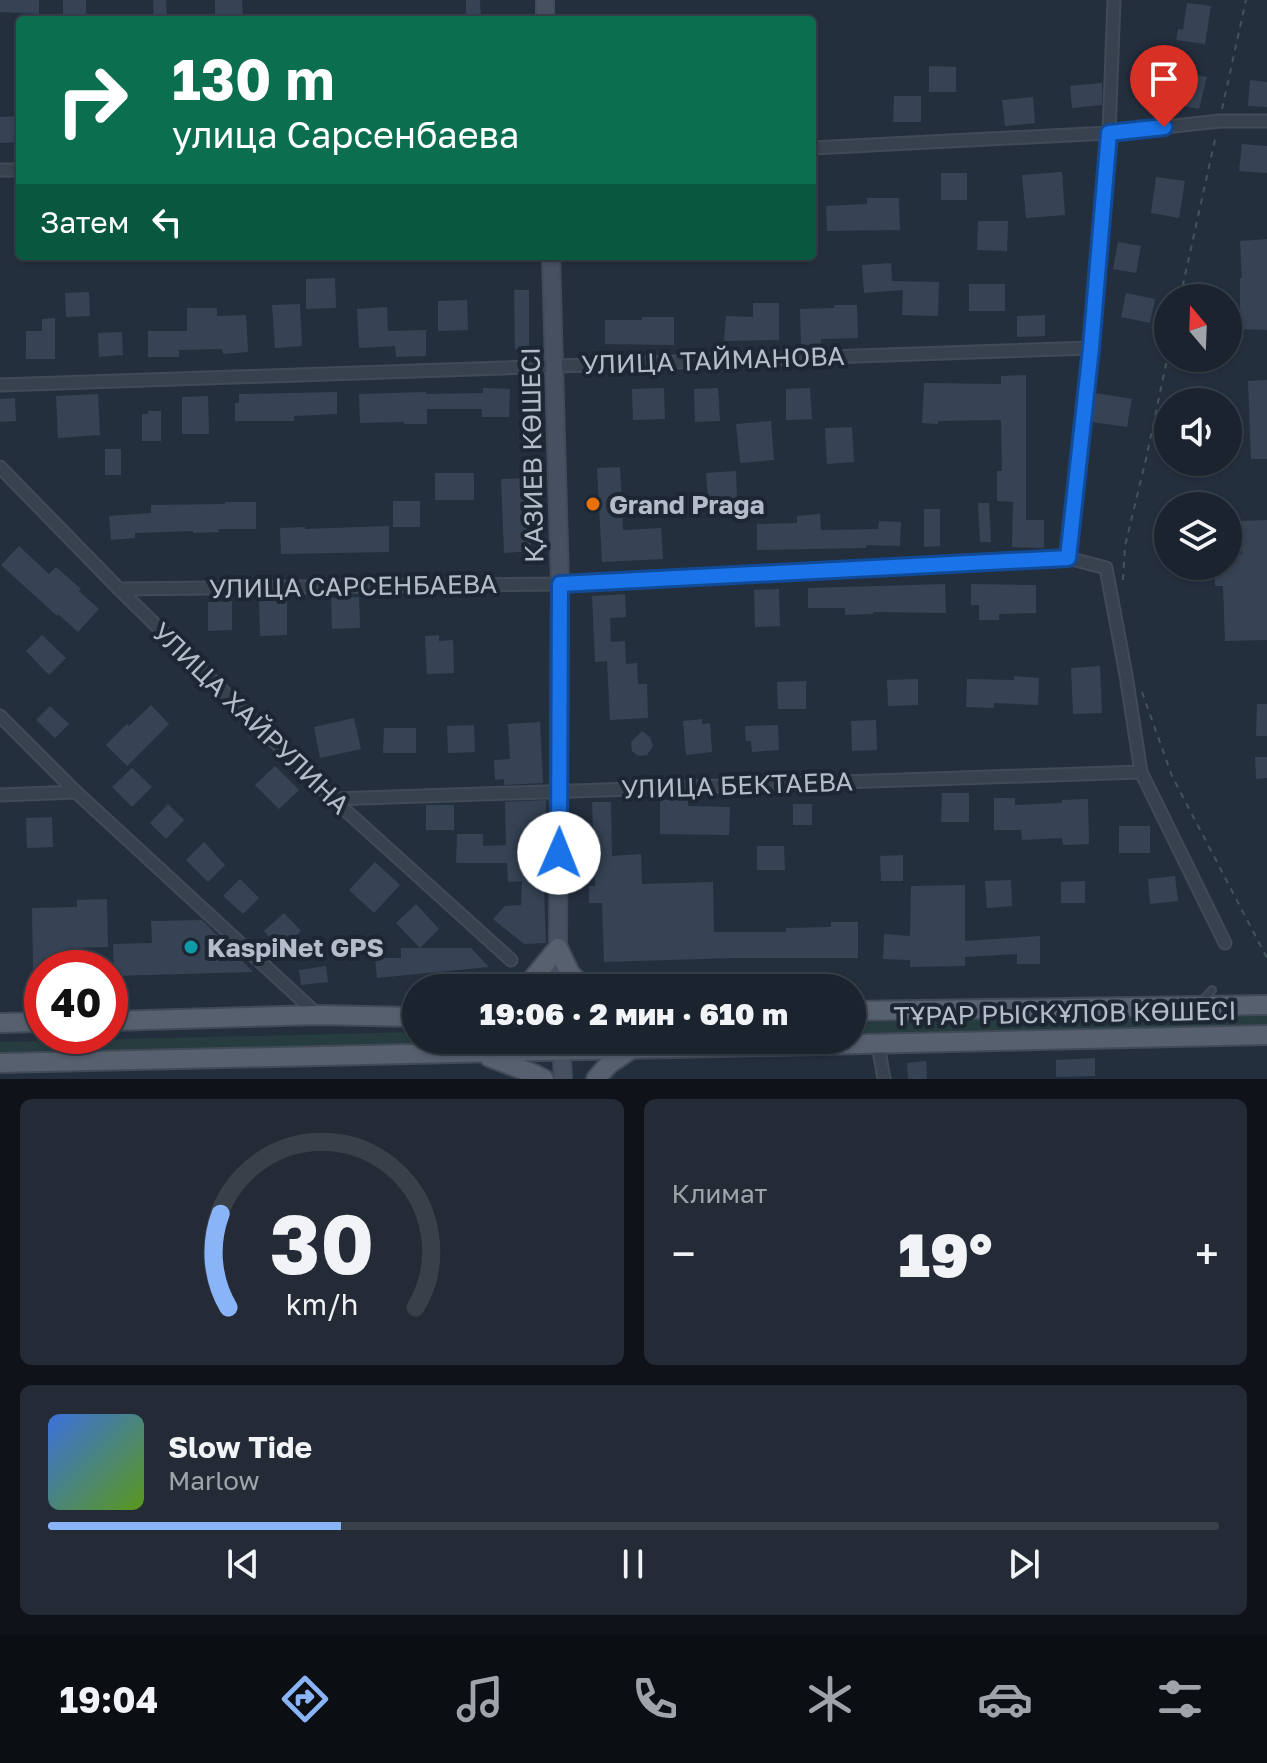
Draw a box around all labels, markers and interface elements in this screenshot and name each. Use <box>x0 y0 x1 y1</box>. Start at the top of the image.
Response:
text: 130 m <box>172 45 334 112</box>
pin <box>1130 45 1198 127</box>
icon: right <box>40 48 144 152</box>
icon: arrive <box>1142 57 1186 101</box>
text: улица Сарсенбаева <box>172 113 519 156</box>
icon: left <box>145 200 189 244</box>
text: Затем <box>40 204 129 240</box>
north arrow <box>1154 284 1242 372</box>
map controls <box>1154 284 1242 580</box>
street label: УЛИЦА ТАЙМАНОВА <box>581 340 845 380</box>
street label: ҚАЗИЕВ КӨШЕСІ <box>515 347 549 563</box>
button: sound <box>1154 388 1242 476</box>
place label: Grand Praga <box>609 489 765 520</box>
button: layers <box>1154 492 1242 580</box>
marker: Grand Praga <box>584 495 602 513</box>
street label: УЛИЦА САРСЕНБАЕВА <box>209 568 497 604</box>
street label: УЛИЦА ХАЙРУЛИНА <box>146 616 356 820</box>
street label: УЛИЦА БЕКТАЕВА <box>621 765 853 805</box>
position arrow <box>517 811 601 895</box>
place label: KaspiNet GPS <box>207 932 384 963</box>
marker: KaspiNet GPS <box>182 938 200 956</box>
speed limit sign: 40 <box>24 950 128 1054</box>
street label: ТҰРАР РЫСКҰЛОВ КӨШЕСІ <box>893 995 1237 1031</box>
text: 19:06 · 2 мин · 610 m <box>480 996 788 1032</box>
text: Климат <box>672 1178 767 1209</box>
text: 30 <box>269 1192 374 1292</box>
text: 19° <box>898 1218 992 1290</box>
text: − <box>672 1227 696 1280</box>
text: + <box>1195 1227 1219 1280</box>
text: km/h <box>285 1287 358 1321</box>
text: Slow Tide <box>168 1429 312 1465</box>
text: Marlow <box>168 1465 260 1496</box>
icon: previous <box>221 1542 265 1586</box>
icon: pause <box>611 1542 655 1586</box>
icon: next <box>1002 1542 1046 1586</box>
icon: directions <box>277 1671 333 1727</box>
icon: music <box>452 1671 508 1727</box>
icon: phone <box>627 1671 683 1727</box>
icon: climate <box>802 1671 858 1727</box>
icon: car <box>977 1671 1033 1727</box>
icon: filters <box>1152 1671 1208 1727</box>
text: 19:04 <box>59 1678 158 1721</box>

